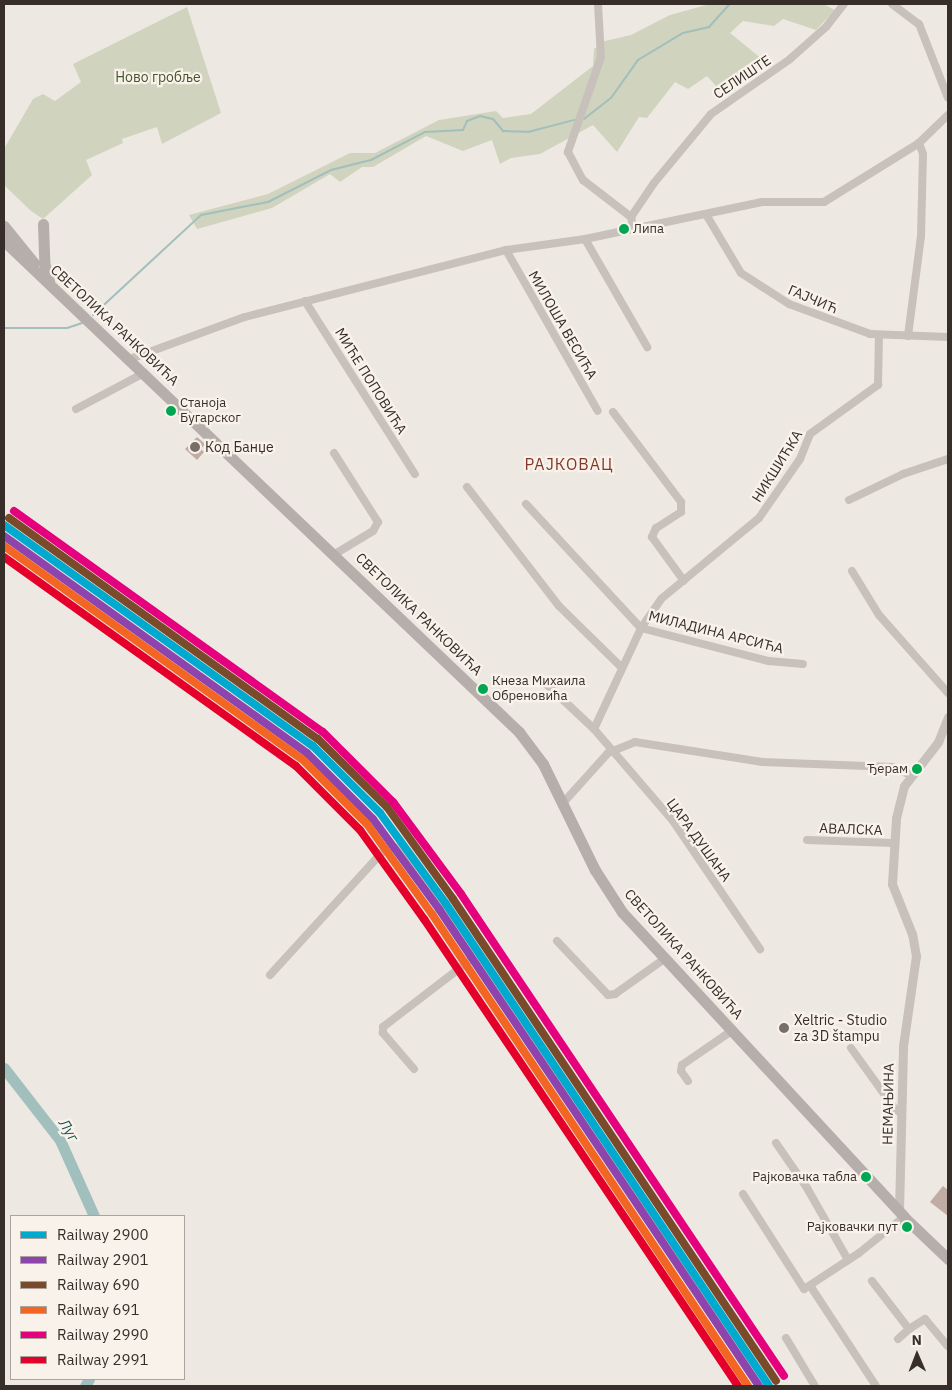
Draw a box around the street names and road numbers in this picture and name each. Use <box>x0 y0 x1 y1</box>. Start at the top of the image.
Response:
street label: СЕЛИШТЕ <box>710 52 774 102</box>
street label: СВЕТОЛИКА РАНКОВИЋА <box>47 261 183 389</box>
street label: МИЛОША ВЕСИЋА <box>525 268 601 382</box>
street label: ГАЈЧИЋ <box>786 281 840 317</box>
street label: МИЋЕ ПОПОВИЋА <box>331 325 411 437</box>
street label: НИКШИЋКА <box>748 427 806 505</box>
street label: СВЕТОЛИКА РАНКОВИЋА <box>352 549 486 679</box>
street label: МИЛАДИНА АРСИЋА <box>647 607 785 657</box>
street label: ЦАРА ДУШАНА <box>663 795 735 885</box>
street label: АВАЛСКА <box>819 819 883 839</box>
street label: СВЕТОЛИКА РАНКОВИЋА <box>621 886 747 1022</box>
street label: НЕМАЊИНА <box>879 1063 897 1145</box>

